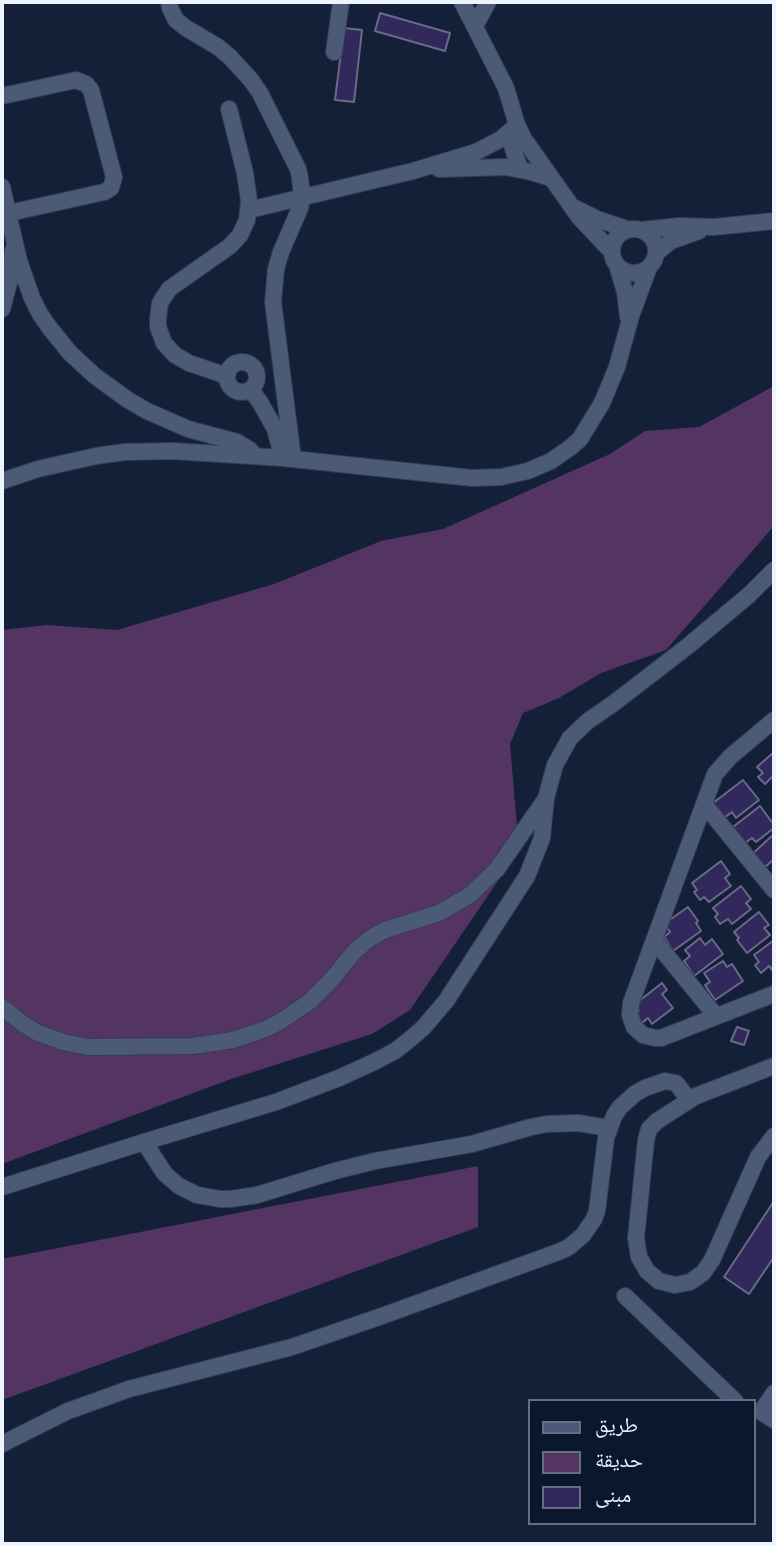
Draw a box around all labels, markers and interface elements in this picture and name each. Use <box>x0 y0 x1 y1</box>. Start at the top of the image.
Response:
legend <box>528 1399 755 1525</box>
text: طريق <box>595 1413 638 1437</box>
text: حديقة <box>595 1448 643 1472</box>
text: مبنى <box>595 1483 631 1507</box>

